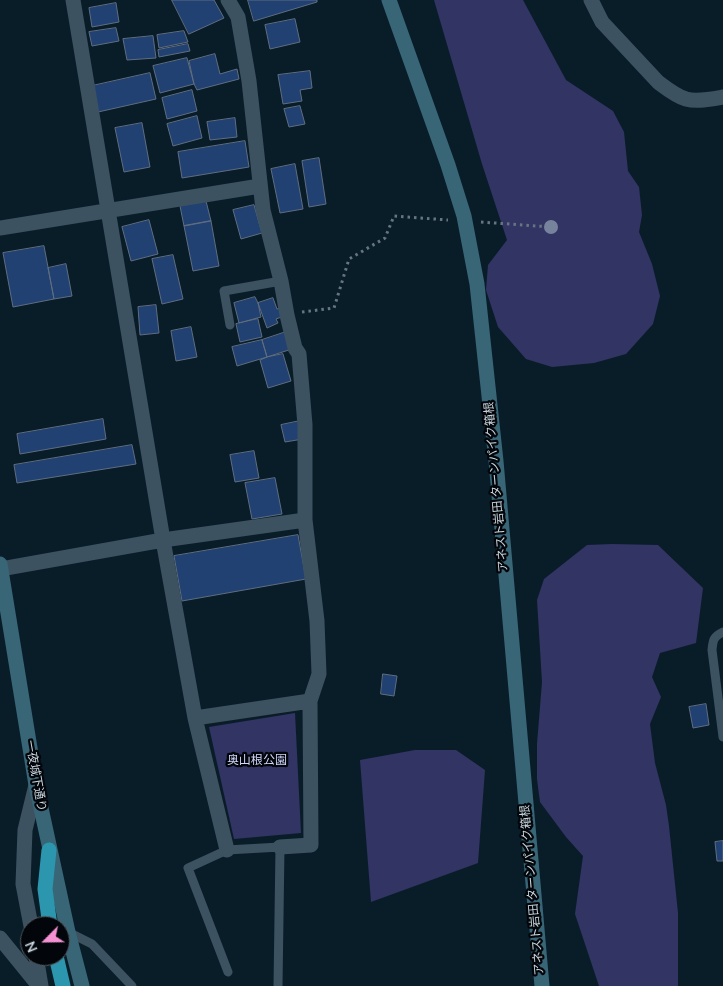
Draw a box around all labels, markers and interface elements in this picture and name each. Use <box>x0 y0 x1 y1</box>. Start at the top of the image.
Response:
street label: アネスト岩田 ターンパイク箱根 <box>482 401 512 573</box>
street label: 一夜城下通り <box>22 739 48 813</box>
park label: 奥山根公園 <box>227 754 287 768</box>
street label: アネスト岩田 ターンパイク箱根 <box>518 804 548 976</box>
north arrow <box>20 916 70 966</box>
text: N <box>21 938 42 955</box>

